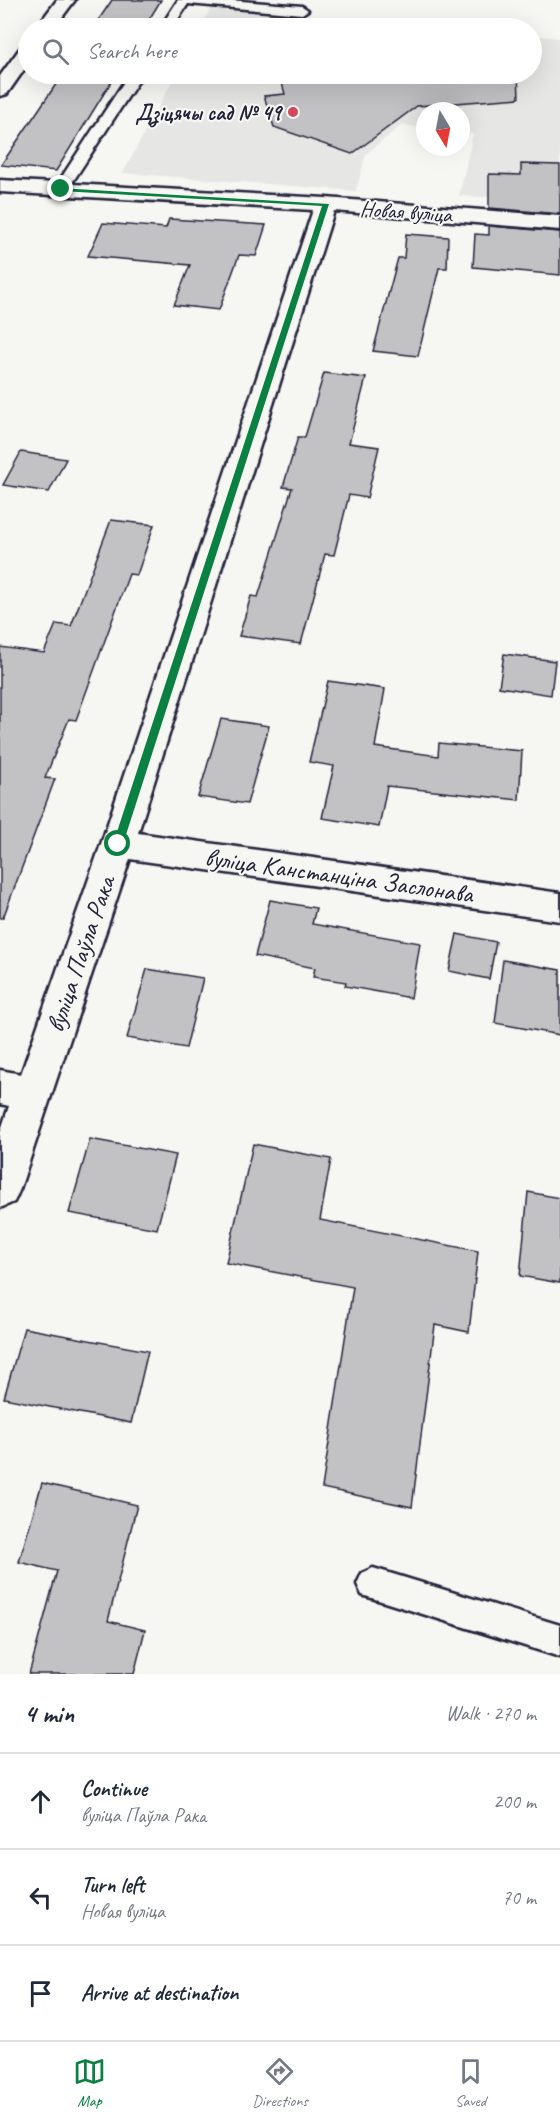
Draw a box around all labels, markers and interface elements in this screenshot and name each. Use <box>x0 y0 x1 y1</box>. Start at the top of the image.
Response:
search box <box>18 18 542 84</box>
icon: search <box>39 35 72 68</box>
text: Search here <box>87 37 177 65</box>
place label: Дзіцячы сад № 49 <box>135 99 283 128</box>
north arrow <box>416 102 470 156</box>
marker: Дзіцячы сад № 49 <box>286 105 300 119</box>
route end <box>47 175 73 201</box>
street label: Новая вуліца <box>359 195 454 229</box>
route start <box>104 830 130 856</box>
street label: вуліца Канстанціна Заслонава <box>203 840 477 911</box>
street label: вуліца Паўла Рака <box>38 870 123 1036</box>
text: 4 min <box>24 1697 74 1730</box>
text: Walk · 270 m <box>446 1701 536 1726</box>
text: Continue <box>81 1775 147 1803</box>
icon: ahead <box>24 1785 57 1818</box>
text: 200 m <box>493 1789 536 1814</box>
text: вуліца Паўла Рака <box>81 1803 206 1828</box>
text: Turn left <box>81 1871 145 1899</box>
icon: left <box>24 1881 57 1914</box>
text: 70 m <box>502 1885 536 1910</box>
text: Новая вуліца <box>81 1899 165 1924</box>
icon: arrive <box>24 1977 57 2010</box>
text: Arrive at destination <box>81 1979 238 2007</box>
tab: Map <box>73 2055 106 2111</box>
tab: Directions <box>252 2055 308 2111</box>
tab: Saved <box>454 2055 487 2111</box>

